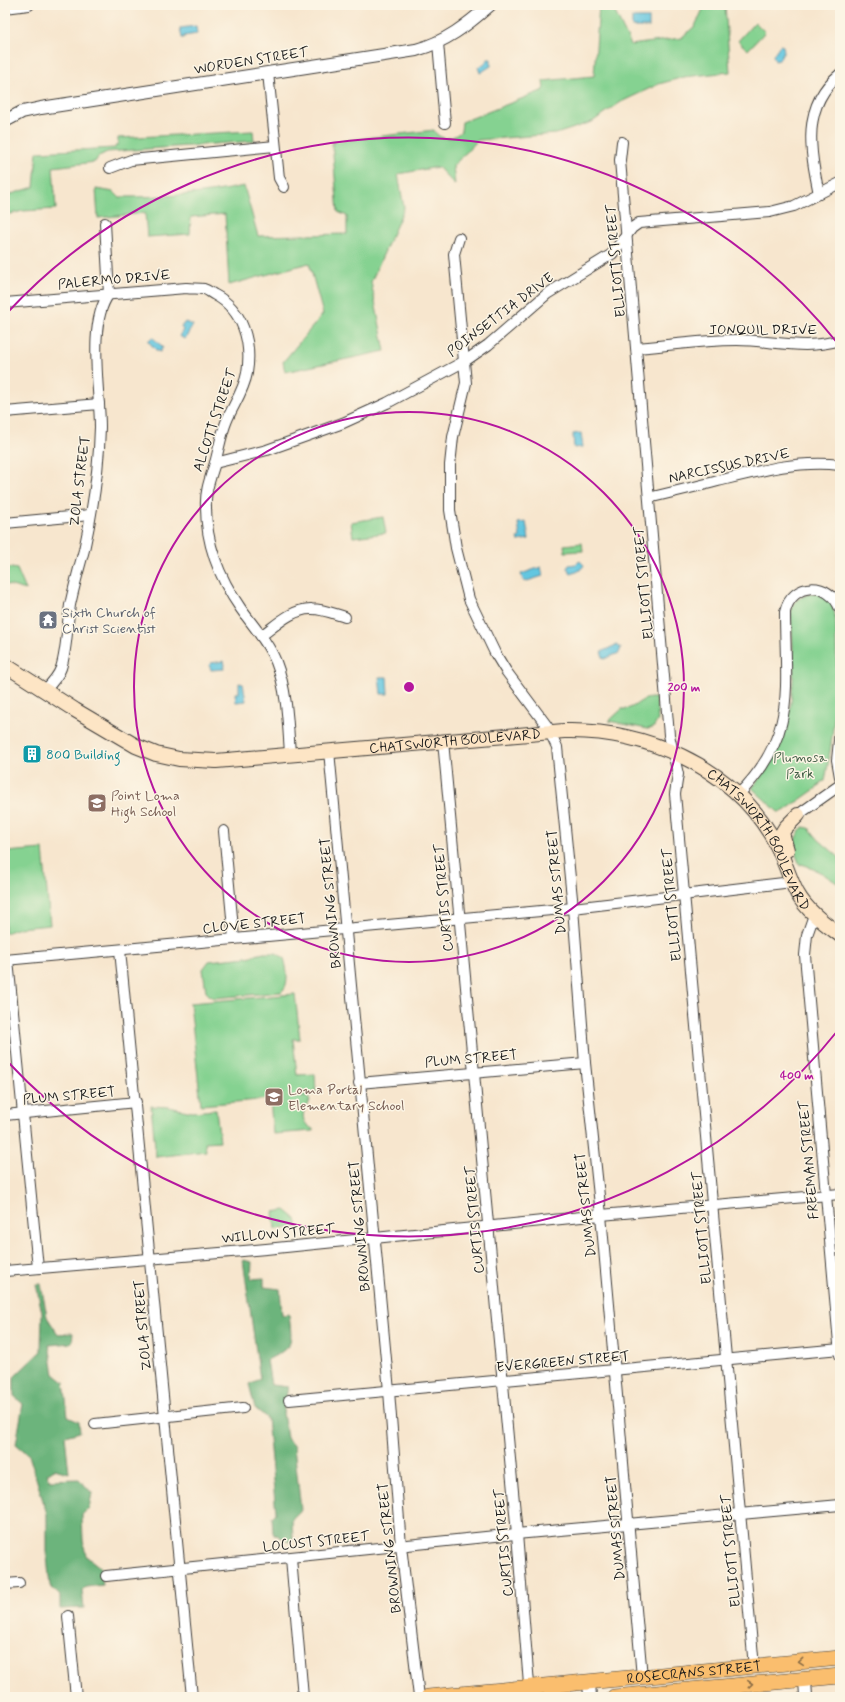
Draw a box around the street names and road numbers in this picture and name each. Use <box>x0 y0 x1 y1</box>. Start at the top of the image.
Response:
street label: WORDEN STREET <box>193 43 310 79</box>
street label: ELLIOTT STREET <box>602 203 630 318</box>
street label: PALERMO DRIVE <box>57 266 171 294</box>
street label: POINSETTIA DRIVE <box>444 269 558 361</box>
street label: JONQUIL DRIVE <box>709 321 817 339</box>
street label: ALCOTT STREET <box>189 366 241 474</box>
street label: ZOLA STREET <box>66 435 94 527</box>
street label: NARCISSUS DRIVE <box>667 444 791 488</box>
street label: ELLIOTT STREET <box>630 525 658 640</box>
street label: CHATSWORTH BOULEVARD <box>368 725 542 758</box>
street label: CHATSWORTH BOULEVARD <box>703 765 814 915</box>
street label: DUMAS STREET <box>543 829 571 935</box>
street label: BROWNING STREET <box>316 837 346 969</box>
street label: CURTIS STREET <box>430 843 458 952</box>
street label: ELLIOTT STREET <box>658 847 686 962</box>
street label: CLOVE STREET <box>202 910 307 938</box>
street label: PLUM STREET <box>424 1046 518 1072</box>
street label: PLUM STREET <box>22 1083 116 1109</box>
street label: FREEMAN STREET <box>795 1099 823 1220</box>
street label: DUMAS STREET <box>572 1152 600 1258</box>
street label: BROWNING STREET <box>345 1160 375 1292</box>
street label: CURTIS STREET <box>461 1165 489 1274</box>
street label: ELLIOTT STREET <box>688 1170 716 1285</box>
street label: WILLOW STREET <box>221 1220 336 1248</box>
street label: ZOLA STREET <box>130 1279 156 1371</box>
street label: EVERGREEN STREET <box>496 1347 630 1377</box>
street label: DUMAS STREET <box>602 1475 630 1581</box>
street label: BROWNING STREET <box>374 1482 406 1614</box>
street label: CURTIS STREET <box>490 1488 518 1597</box>
street label: ELLIOTT STREET <box>717 1493 745 1608</box>
street label: LOCUST STREET <box>262 1527 371 1557</box>
street label: ROSECRANS STREET <box>626 1658 762 1688</box>

